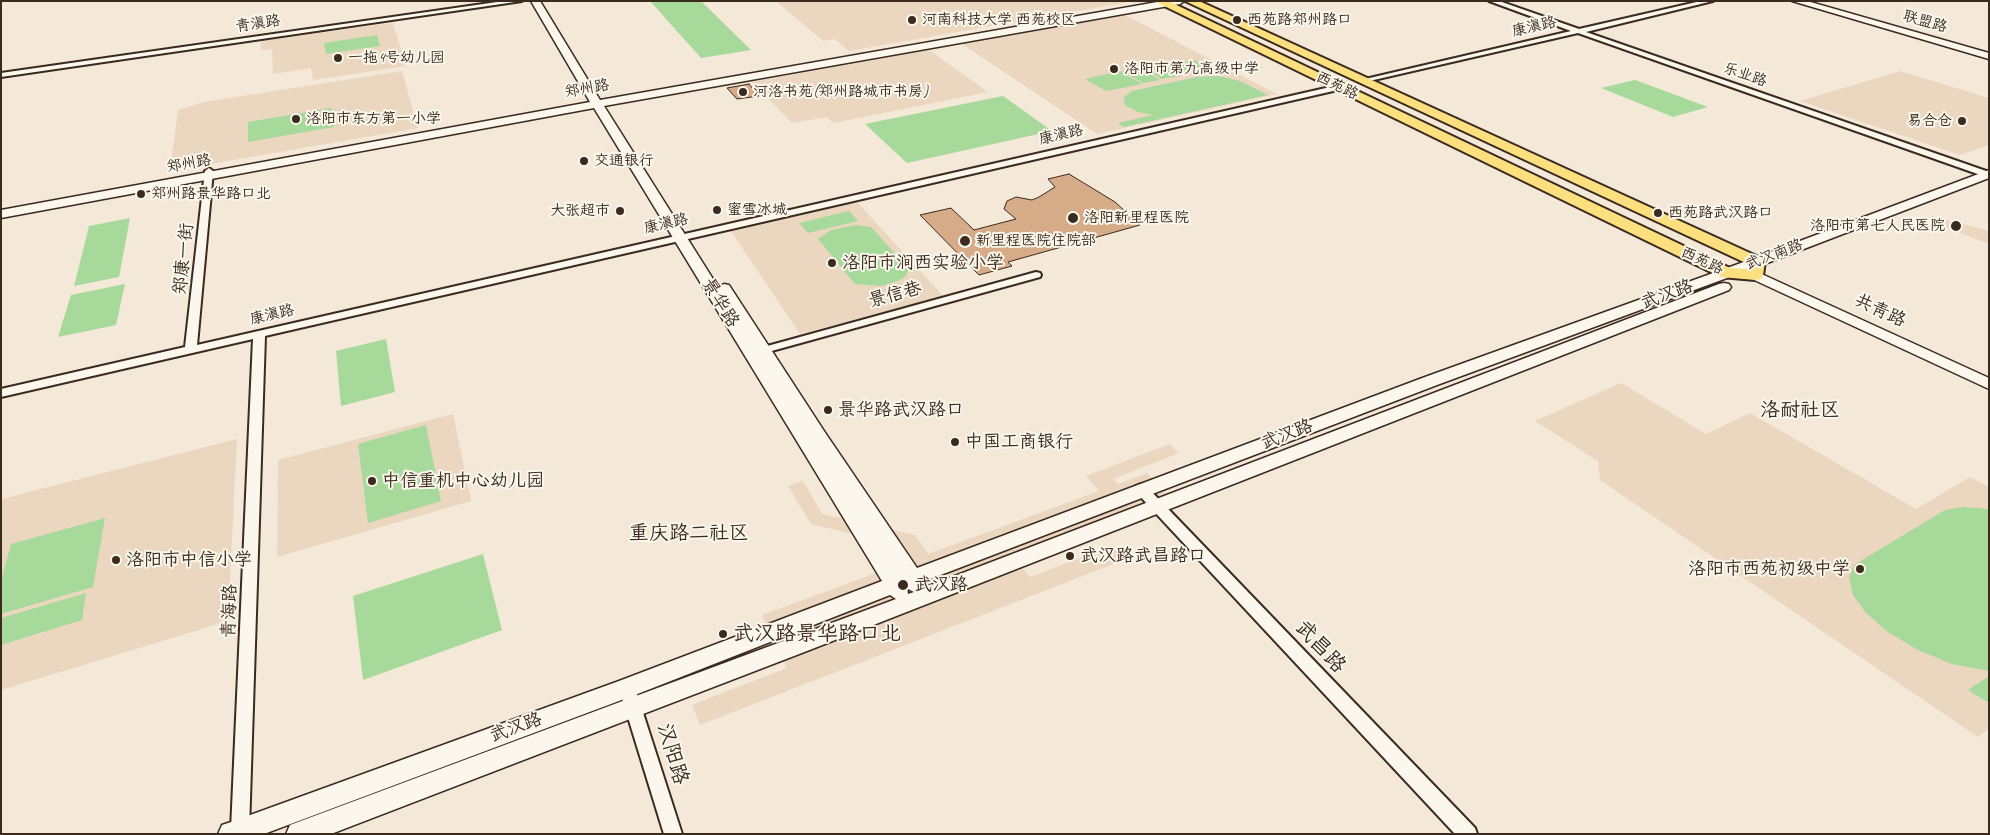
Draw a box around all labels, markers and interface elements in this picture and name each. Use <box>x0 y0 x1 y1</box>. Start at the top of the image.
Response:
street label: 联盟路 <box>1901 7 1949 37</box>
place label: 河南科技大学 西苑校区 <box>922 11 1076 29</box>
place label: 西苑路郑州路口 <box>1247 11 1352 29</box>
street label: 青滇路 <box>234 12 282 36</box>
street label: 康滇路 <box>1510 13 1558 41</box>
marker: 河南科技大学 西苑校区 <box>906 14 918 26</box>
marker: 西苑路郑州路口 <box>1231 14 1243 26</box>
place label: 一拖4号幼儿园 <box>348 49 445 67</box>
marker: 一拖4号幼儿园 <box>332 52 344 64</box>
street label: 乐业路 <box>1721 59 1769 91</box>
place label: 洛阳市第九高级中学 <box>1124 60 1259 78</box>
marker: 洛阳市第九高级中学 <box>1108 63 1120 75</box>
street label: 西苑路 <box>1313 68 1361 104</box>
street label: 郑州路 <box>563 76 611 102</box>
place label: 河洛书苑(郑州路城市书房) <box>753 83 928 101</box>
marker: 河洛书苑(郑州路城市书房) <box>737 86 749 98</box>
place label: 洛阳市东方第一小学 <box>306 110 441 128</box>
place label: 易合仓 <box>1907 112 1952 130</box>
marker: 洛阳市东方第一小学 <box>290 113 302 125</box>
marker: 易合仓 <box>1956 115 1968 127</box>
street label: 康滇路 <box>1037 121 1085 149</box>
street label: 郑州路 <box>165 151 213 177</box>
place label: 交通银行 <box>594 152 654 170</box>
marker: 交通银行 <box>578 155 590 167</box>
place label: 郑州路景华路口北 <box>151 185 271 203</box>
marker: 郑州路景华路口北 <box>135 188 147 200</box>
place label: 蜜雪冰城 <box>727 201 787 219</box>
place label: 大张超市 <box>550 202 610 220</box>
marker: 蜜雪冰城 <box>711 204 723 216</box>
place label: 西苑路武汉路口 <box>1668 204 1773 222</box>
marker: 大张超市 <box>614 205 626 217</box>
marker: 西苑路武汉路口 <box>1652 207 1664 219</box>
place label: 洛阳新里程医院 <box>1084 209 1189 227</box>
street label: 康滇路 <box>642 210 690 238</box>
marker: 洛阳新里程医院 <box>1066 211 1080 225</box>
place label: 洛阳市第七人民医院 <box>1810 217 1945 235</box>
marker: 洛阳市第七人民医院 <box>1949 219 1963 233</box>
street label: 郑康一街 <box>169 222 199 296</box>
place label: 新里程医院住院部 <box>976 232 1096 250</box>
marker: 新里程医院住院部 <box>958 234 972 248</box>
street label: 武汉南路 <box>1743 236 1805 274</box>
street label: 西苑路 <box>1678 243 1726 279</box>
place label: 洛阳市涧西实验小学 <box>842 252 1004 274</box>
marker: 洛阳市涧西实验小学 <box>826 257 838 269</box>
street label: 景华路 <box>697 274 743 332</box>
street label: 武汉路 <box>1638 276 1696 314</box>
street label: 景信巷 <box>866 278 924 312</box>
street label: 共青路 <box>1851 290 1909 332</box>
street label: 康滇路 <box>248 301 296 329</box>
place label: 景华路武汉路口 <box>838 399 964 421</box>
district label: 洛耐社区 <box>1760 399 1840 423</box>
marker: 景华路武汉路口 <box>822 404 834 416</box>
street label: 武汉路 <box>1258 415 1316 455</box>
place label: 中国工商银行 <box>965 431 1073 453</box>
marker: 中国工商银行 <box>949 436 961 448</box>
place label: 中信重机中心幼儿园 <box>382 470 544 492</box>
marker: 中信重机中心幼儿园 <box>366 475 378 487</box>
district label: 重庆路二社区 <box>629 522 749 546</box>
place label: 武汉路武昌路口 <box>1080 545 1206 567</box>
place label: 洛阳市中信小学 <box>126 549 252 571</box>
marker: 武汉路武昌路口 <box>1064 550 1076 562</box>
marker: 洛阳市中信小学 <box>110 554 122 566</box>
place label: 洛阳市西苑初级中学 <box>1688 558 1850 580</box>
marker: 洛阳市西苑初级中学 <box>1854 563 1866 575</box>
place label: 武汉路 <box>914 574 968 596</box>
marker: 武汉路 <box>896 578 910 592</box>
street label: 青海路 <box>218 584 242 638</box>
street label: 武昌路 <box>1289 615 1351 679</box>
place label: 武汉路景华路口北 <box>733 621 901 647</box>
marker: 武汉路景华路口北 <box>717 628 729 640</box>
street label: 武汉路 <box>487 709 545 747</box>
street label: 汉阳路 <box>651 720 693 788</box>

